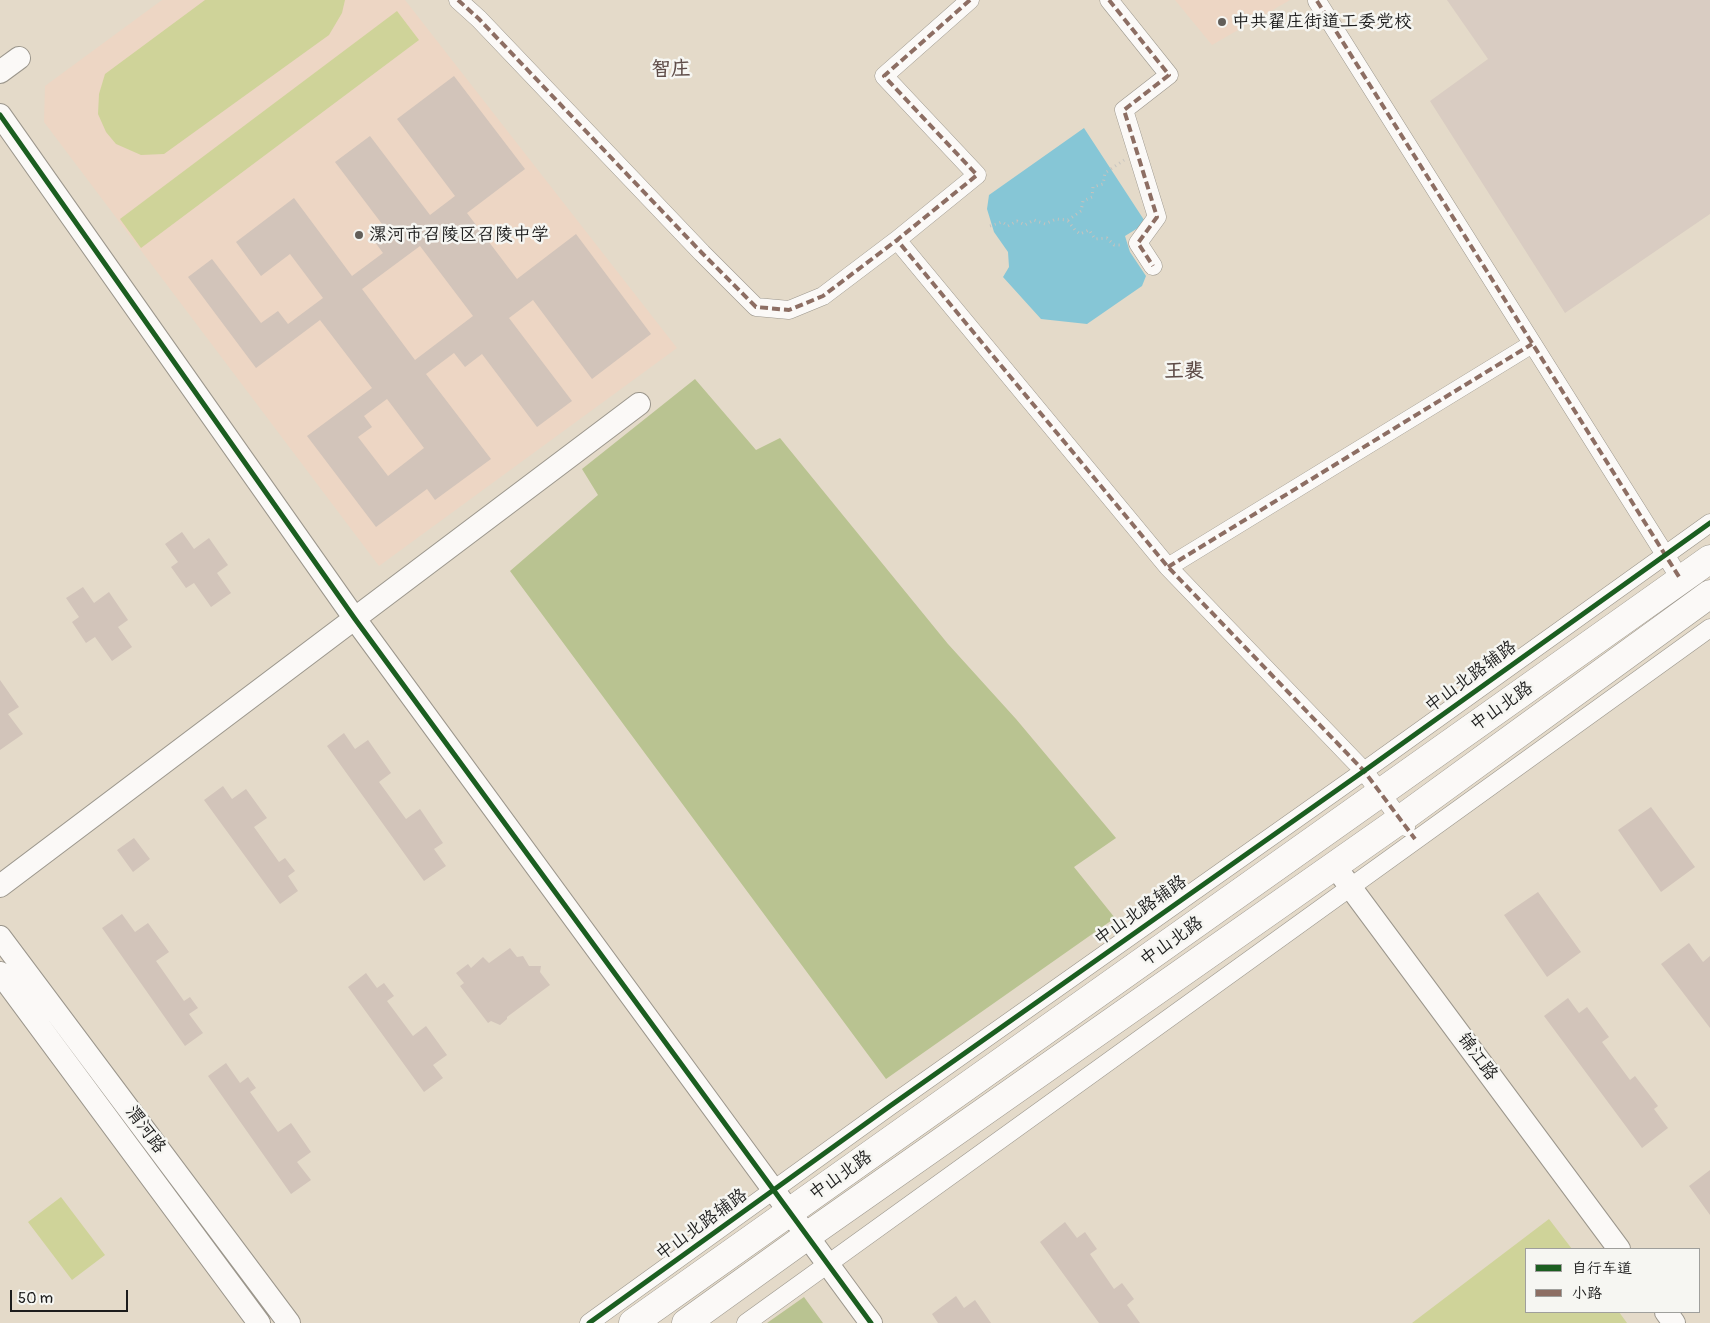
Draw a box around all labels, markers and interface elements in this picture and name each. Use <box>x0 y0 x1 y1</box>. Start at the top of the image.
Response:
place label: 中共翟庄街道工委党校 <box>1232 11 1412 33</box>
marker: 中共翟庄街道工委党校 <box>1216 16 1228 28</box>
district label: 智庄 <box>651 58 691 82</box>
place label: 漯河市召陵区召陵中学 <box>369 224 549 246</box>
marker: 漯河市召陵区召陵中学 <box>353 229 365 241</box>
district label: 王裴 <box>1164 360 1204 384</box>
street label: 中山北路辅路 <box>1421 637 1521 717</box>
street label: 中山北路 <box>1466 678 1538 736</box>
street label: 中山北路辅路 <box>1091 871 1191 951</box>
street label: 中山北路 <box>1136 913 1208 971</box>
street label: 锦江路 <box>1452 1029 1502 1085</box>
street label: 渭河路 <box>120 1102 170 1158</box>
street label: 中山北路 <box>805 1147 877 1205</box>
street label: 中山北路辅路 <box>652 1185 752 1265</box>
legend <box>1525 1248 1700 1313</box>
text: 自行车道 <box>1572 1259 1632 1278</box>
scale bar <box>12 1280 130 1312</box>
text: 小路 <box>1572 1284 1602 1303</box>
text: 50 m <box>18 1289 53 1308</box>

